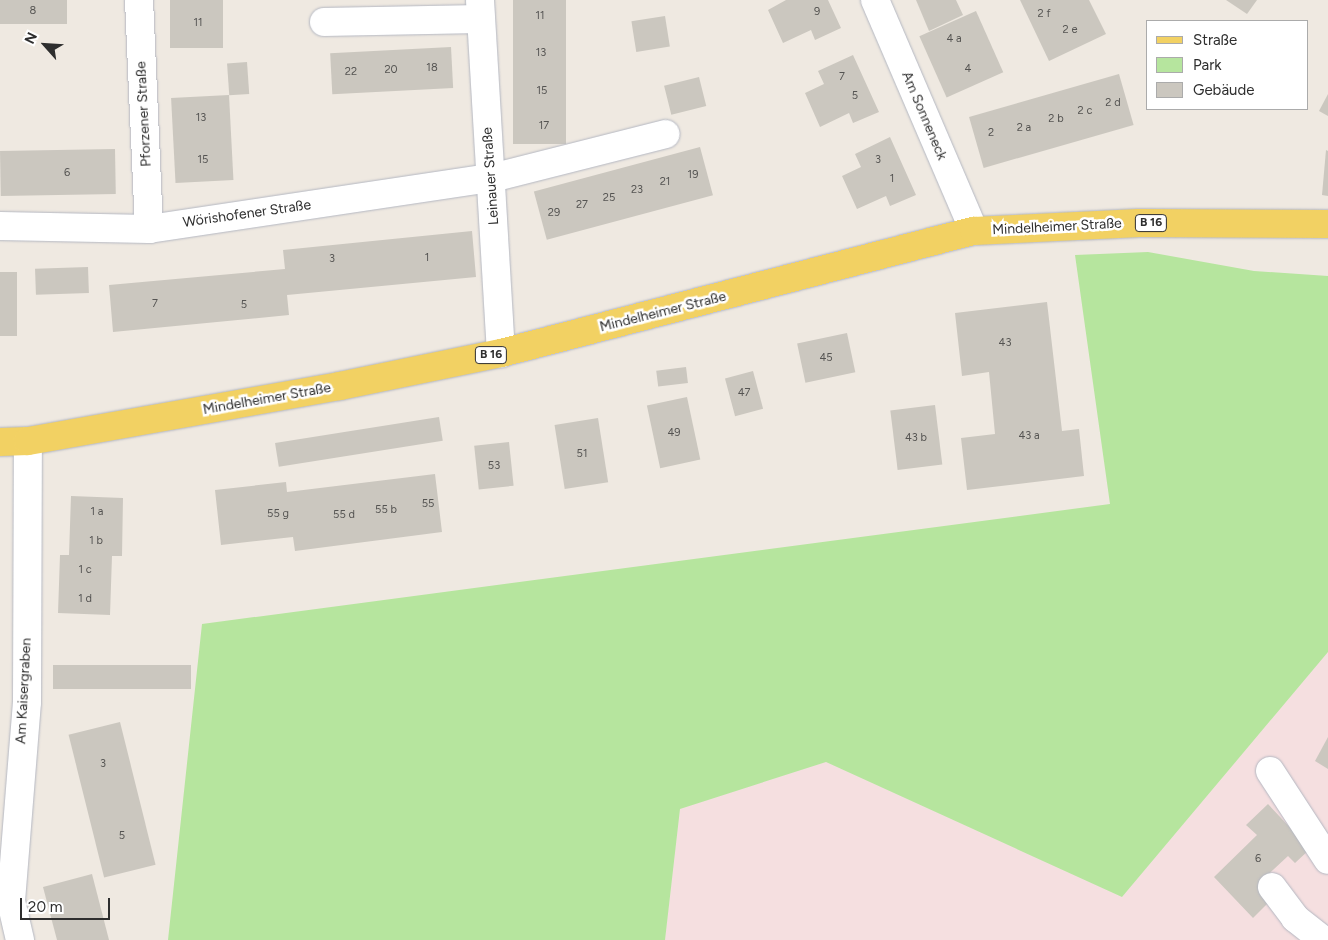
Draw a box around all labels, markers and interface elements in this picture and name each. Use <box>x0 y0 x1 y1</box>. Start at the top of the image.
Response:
house number: 8 <box>30 4 36 18</box>
house number: 9 <box>814 5 820 19</box>
house number: 2 f <box>1038 7 1050 21</box>
house number: 11 <box>535 9 545 23</box>
house number: 11 <box>193 16 203 30</box>
north arrow <box>20 20 70 70</box>
legend <box>1146 20 1308 110</box>
house number: 2 e <box>1063 23 1077 37</box>
text: N <box>21 30 41 47</box>
text: Straße <box>1193 31 1237 49</box>
house number: 4 a <box>946 32 962 46</box>
house number: 13 <box>536 46 546 60</box>
text: Park <box>1193 56 1222 74</box>
street label: Pforzener Straße <box>133 61 155 167</box>
house number: 18 <box>426 61 438 75</box>
house number: 4 <box>965 62 971 76</box>
house number: 20 <box>384 63 398 77</box>
house number: 22 <box>345 65 357 79</box>
street label: Am Sonneneck <box>898 69 950 163</box>
house number: 7 <box>839 70 845 84</box>
text: Gebäude <box>1193 81 1254 99</box>
house number: 15 <box>537 84 547 98</box>
house number: 5 <box>852 89 858 103</box>
house number: 2 d <box>1105 96 1121 110</box>
house number: 2 c <box>1078 104 1092 118</box>
house number: 13 <box>196 111 206 125</box>
house number: 2 b <box>1048 112 1064 126</box>
house number: 17 <box>539 119 549 133</box>
house number: 2 a <box>1017 121 1031 135</box>
street label: Leinauer Straße <box>479 126 503 226</box>
house number: 2 <box>988 126 994 140</box>
house number: 15 <box>198 153 208 167</box>
house number: 3 <box>875 153 881 167</box>
house number: 6 <box>64 166 70 180</box>
house number: 19 <box>688 168 698 182</box>
house number: 1 <box>890 172 894 186</box>
house number: 21 <box>660 175 670 189</box>
house number: 23 <box>631 183 643 197</box>
house number: 25 <box>603 191 615 205</box>
street label: Wörishofener Straße <box>182 197 312 231</box>
house number: 27 <box>576 198 588 212</box>
house number: 29 <box>548 206 560 220</box>
road number: B 16 <box>1135 214 1167 232</box>
street label: Mindelheimer Straße <box>992 215 1122 239</box>
house number: 1 <box>425 251 429 265</box>
house number: 3 <box>329 252 335 266</box>
street label: Mindelheimer Straße <box>598 288 728 336</box>
house number: 7 <box>152 297 158 311</box>
house number: 5 <box>241 298 247 312</box>
house number: 43 <box>999 336 1011 350</box>
road number: B 16 <box>475 346 507 364</box>
house number: 45 <box>819 351 833 365</box>
street label: Mindelheimer Straße <box>202 379 332 419</box>
house number: 47 <box>738 386 750 400</box>
house number: 49 <box>667 426 681 440</box>
house number: 43 a <box>1018 429 1040 443</box>
house number: 43 b <box>905 431 927 445</box>
house number: 51 <box>577 447 587 461</box>
house number: 53 <box>488 459 500 473</box>
house number: 55 <box>422 497 434 511</box>
house number: 55 b <box>375 503 397 517</box>
house number: 1 a <box>91 505 103 519</box>
house number: 55 g <box>267 507 289 521</box>
house number: 55 d <box>333 508 355 522</box>
house number: 1 b <box>89 534 103 548</box>
house number: 1 c <box>78 563 92 577</box>
house number: 1 d <box>78 592 92 606</box>
street label: Am Kaisergraben <box>13 637 35 745</box>
house number: 3 <box>100 757 106 771</box>
house number: 5 <box>119 829 125 843</box>
house number: 6 <box>1255 852 1261 866</box>
scale bar <box>22 888 112 920</box>
text: 20 m <box>28 898 62 916</box>

